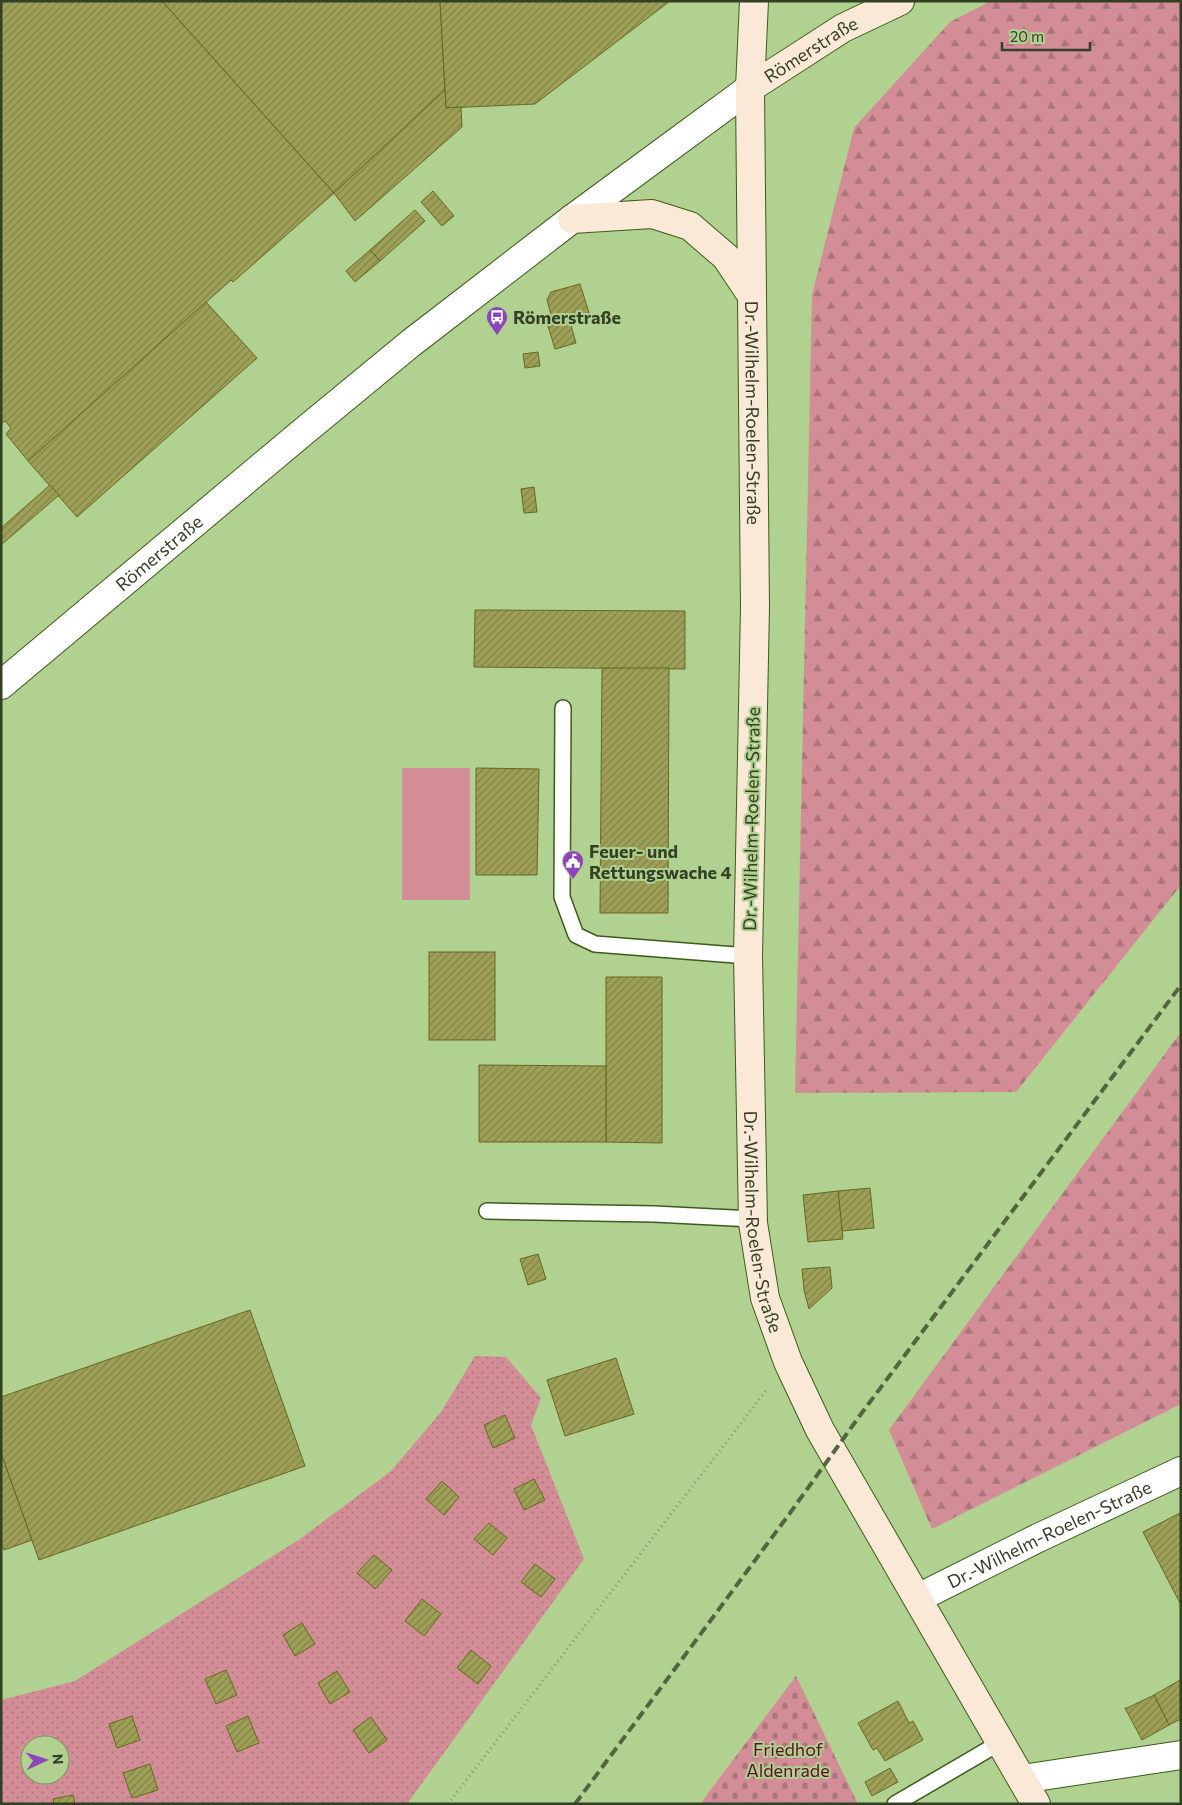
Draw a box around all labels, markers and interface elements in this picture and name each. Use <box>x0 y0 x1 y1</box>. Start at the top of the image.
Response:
street label: Römerstraße <box>760 12 861 87</box>
scale bar <box>1002 20 1090 52</box>
text: 20 m <box>1010 27 1044 45</box>
street label: Dr.-Wilhelm-Roelen-Straße <box>741 301 765 525</box>
bus stop icon: Römerstraße <box>485 305 509 336</box>
place label: Römerstraße <box>513 306 621 328</box>
street label: Römerstraße <box>111 510 207 595</box>
street label: Dr.-Wilhelm-Roelen-Straße <box>738 707 764 931</box>
place label: Feuer- und Rettungswache 4 <box>589 840 732 883</box>
public building icon: Feuer- und Rettungswache 4 <box>561 849 585 880</box>
street label: Dr.-Wilhelm-Roelen-Straße <box>740 1110 788 1336</box>
street label: Dr.-Wilhelm-Roelen-Straße <box>943 1475 1155 1593</box>
north arrow <box>20 1735 70 1785</box>
park label: Friedhof Aldenrade <box>746 1738 830 1781</box>
text: N <box>50 1753 67 1765</box>

